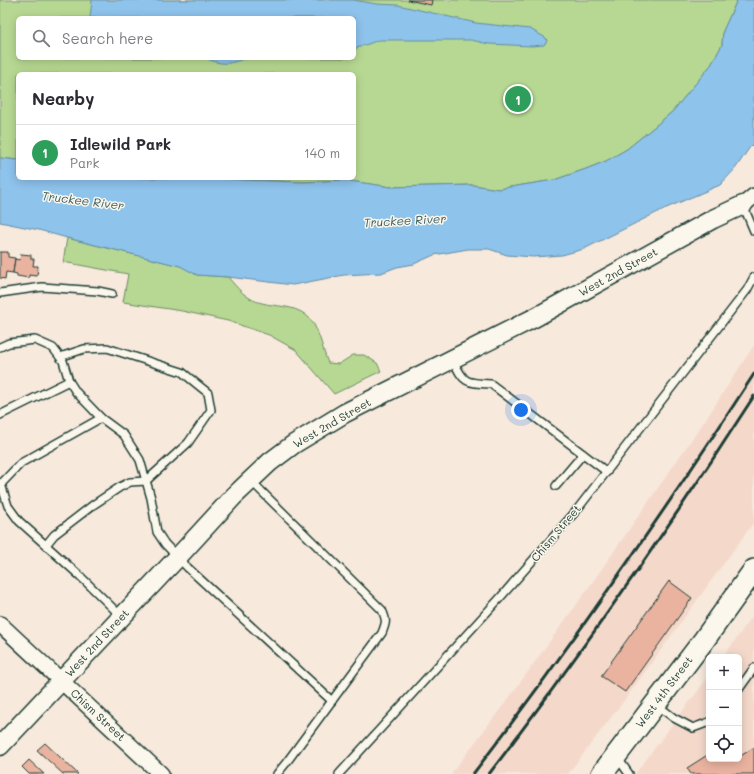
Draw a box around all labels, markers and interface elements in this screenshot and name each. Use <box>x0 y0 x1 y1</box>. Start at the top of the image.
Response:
search box <box>16 16 356 60</box>
icon: search <box>30 27 52 49</box>
text: Search here <box>62 28 153 48</box>
pin: 1 <box>505 84 531 114</box>
text: Nearby <box>32 87 94 109</box>
text: Idlewild Park <box>70 134 171 154</box>
text: 1 <box>42 144 48 161</box>
text: 140 m <box>304 144 340 161</box>
text: Park <box>70 154 99 171</box>
water label: Truckee River <box>41 187 125 213</box>
water label: Truckee River <box>363 210 447 230</box>
street label: West 2nd Street <box>576 244 660 299</box>
street label: West 2nd Street <box>290 394 374 451</box>
your location <box>511 400 531 420</box>
street label: Chism Street <box>527 501 584 564</box>
street label: West 2nd Street <box>61 605 132 680</box>
street label: West 4th Street <box>632 653 696 731</box>
map controls <box>706 654 742 762</box>
button: + <box>706 654 742 690</box>
street label: Chism Street <box>68 685 129 744</box>
button: − <box>706 690 742 726</box>
button: locate <box>706 726 742 762</box>

